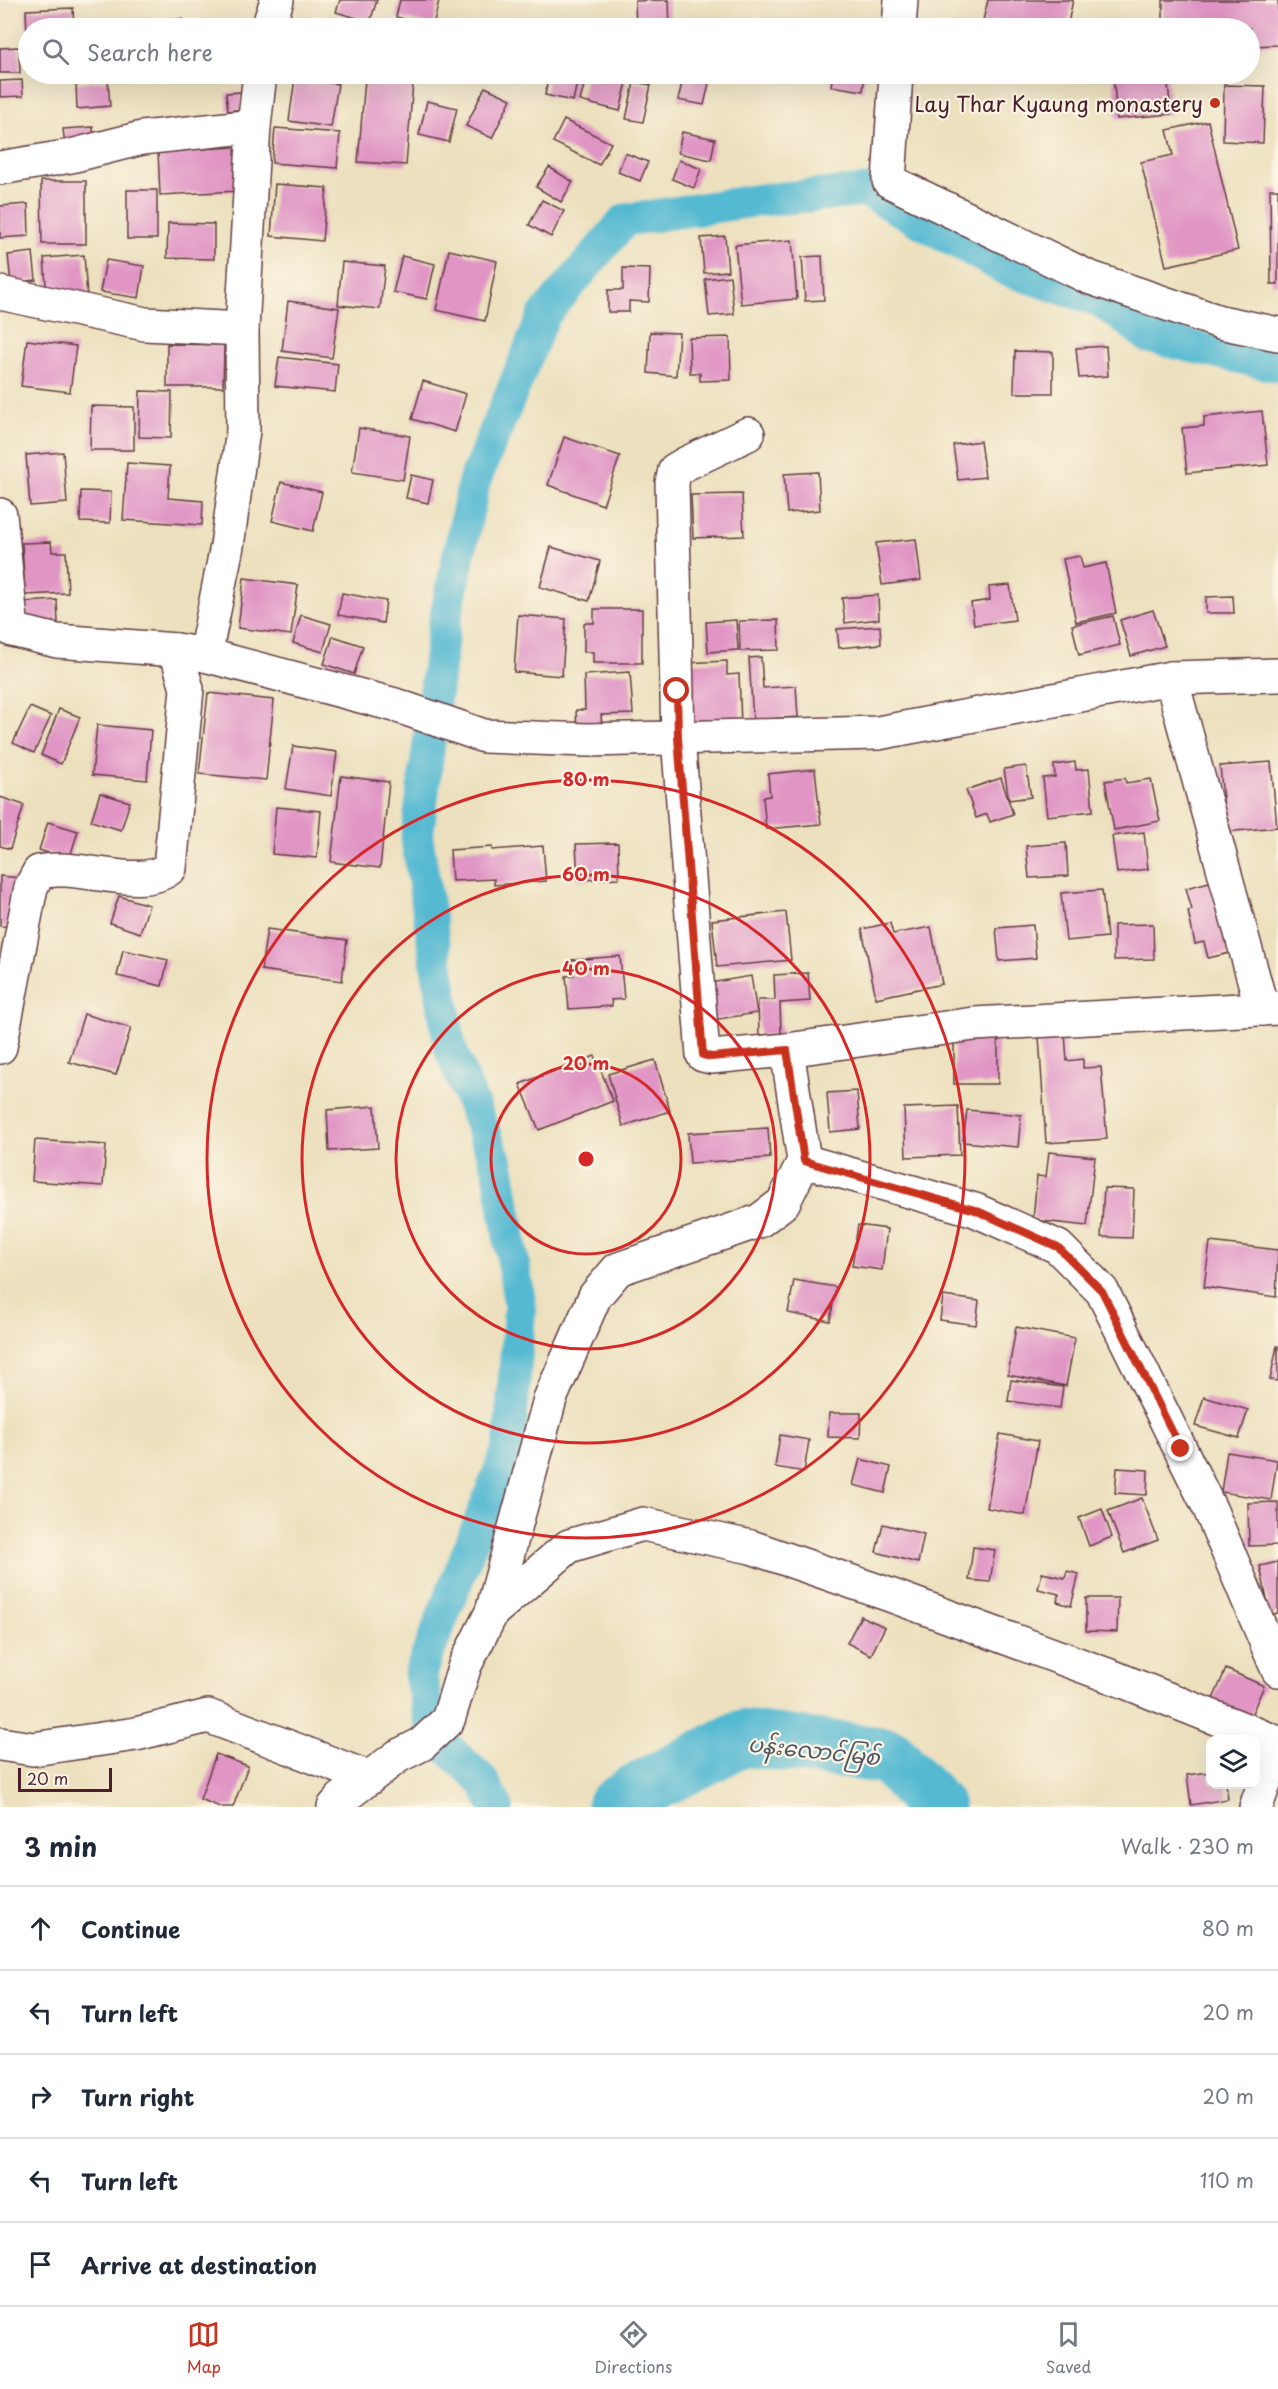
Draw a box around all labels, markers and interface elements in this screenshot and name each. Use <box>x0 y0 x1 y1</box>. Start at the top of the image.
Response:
search box <box>18 18 1260 84</box>
icon: search <box>39 35 72 68</box>
text: Search here <box>87 35 213 68</box>
place label: Lay Thar Kyaung monastery <box>914 87 1203 119</box>
marker: Lay Thar Kyaung monastery <box>1208 96 1222 110</box>
route start <box>663 677 689 703</box>
text: 80 m <box>562 765 610 792</box>
text: 60 m <box>562 860 610 887</box>
text: 40 m <box>562 954 610 981</box>
text: 20 m <box>563 1049 609 1076</box>
centre of rings <box>576 1149 596 1169</box>
route end <box>1167 1435 1193 1461</box>
water label: ပန်းလောင်မြစ် <box>746 1726 883 1776</box>
map controls <box>1206 1735 1260 1789</box>
button: layers <box>1206 1735 1260 1789</box>
scale bar <box>18 1765 112 1792</box>
text: 20 m <box>27 1766 68 1790</box>
text: 3 min <box>24 1827 97 1866</box>
text: Walk · 230 m <box>1121 1831 1254 1861</box>
icon: ahead <box>24 1912 57 1945</box>
text: Continue <box>81 1912 180 1945</box>
text: 80 m <box>1202 1913 1254 1943</box>
icon: left <box>24 1996 57 2029</box>
text: Turn left <box>81 1996 178 2029</box>
text: 20 m <box>1202 1997 1254 2027</box>
icon: right <box>24 2080 57 2113</box>
text: Turn right <box>81 2080 194 2113</box>
text: 20 m <box>1202 2081 1254 2111</box>
icon: left <box>24 2164 57 2197</box>
text: Turn left <box>81 2164 178 2197</box>
text: 110 m <box>1200 2165 1254 2195</box>
icon: arrive <box>24 2248 57 2281</box>
text: Arrive at destination <box>81 2248 317 2281</box>
tab: Map <box>187 2318 221 2378</box>
tab: Directions <box>594 2318 672 2378</box>
tab: Saved <box>1046 2318 1091 2378</box>

